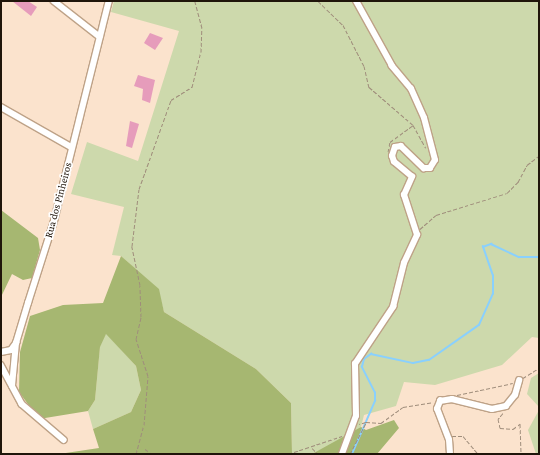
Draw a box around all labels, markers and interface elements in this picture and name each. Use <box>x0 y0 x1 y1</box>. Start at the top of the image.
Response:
street label: Rua dos Pinheiros <box>42 161 74 239</box>

